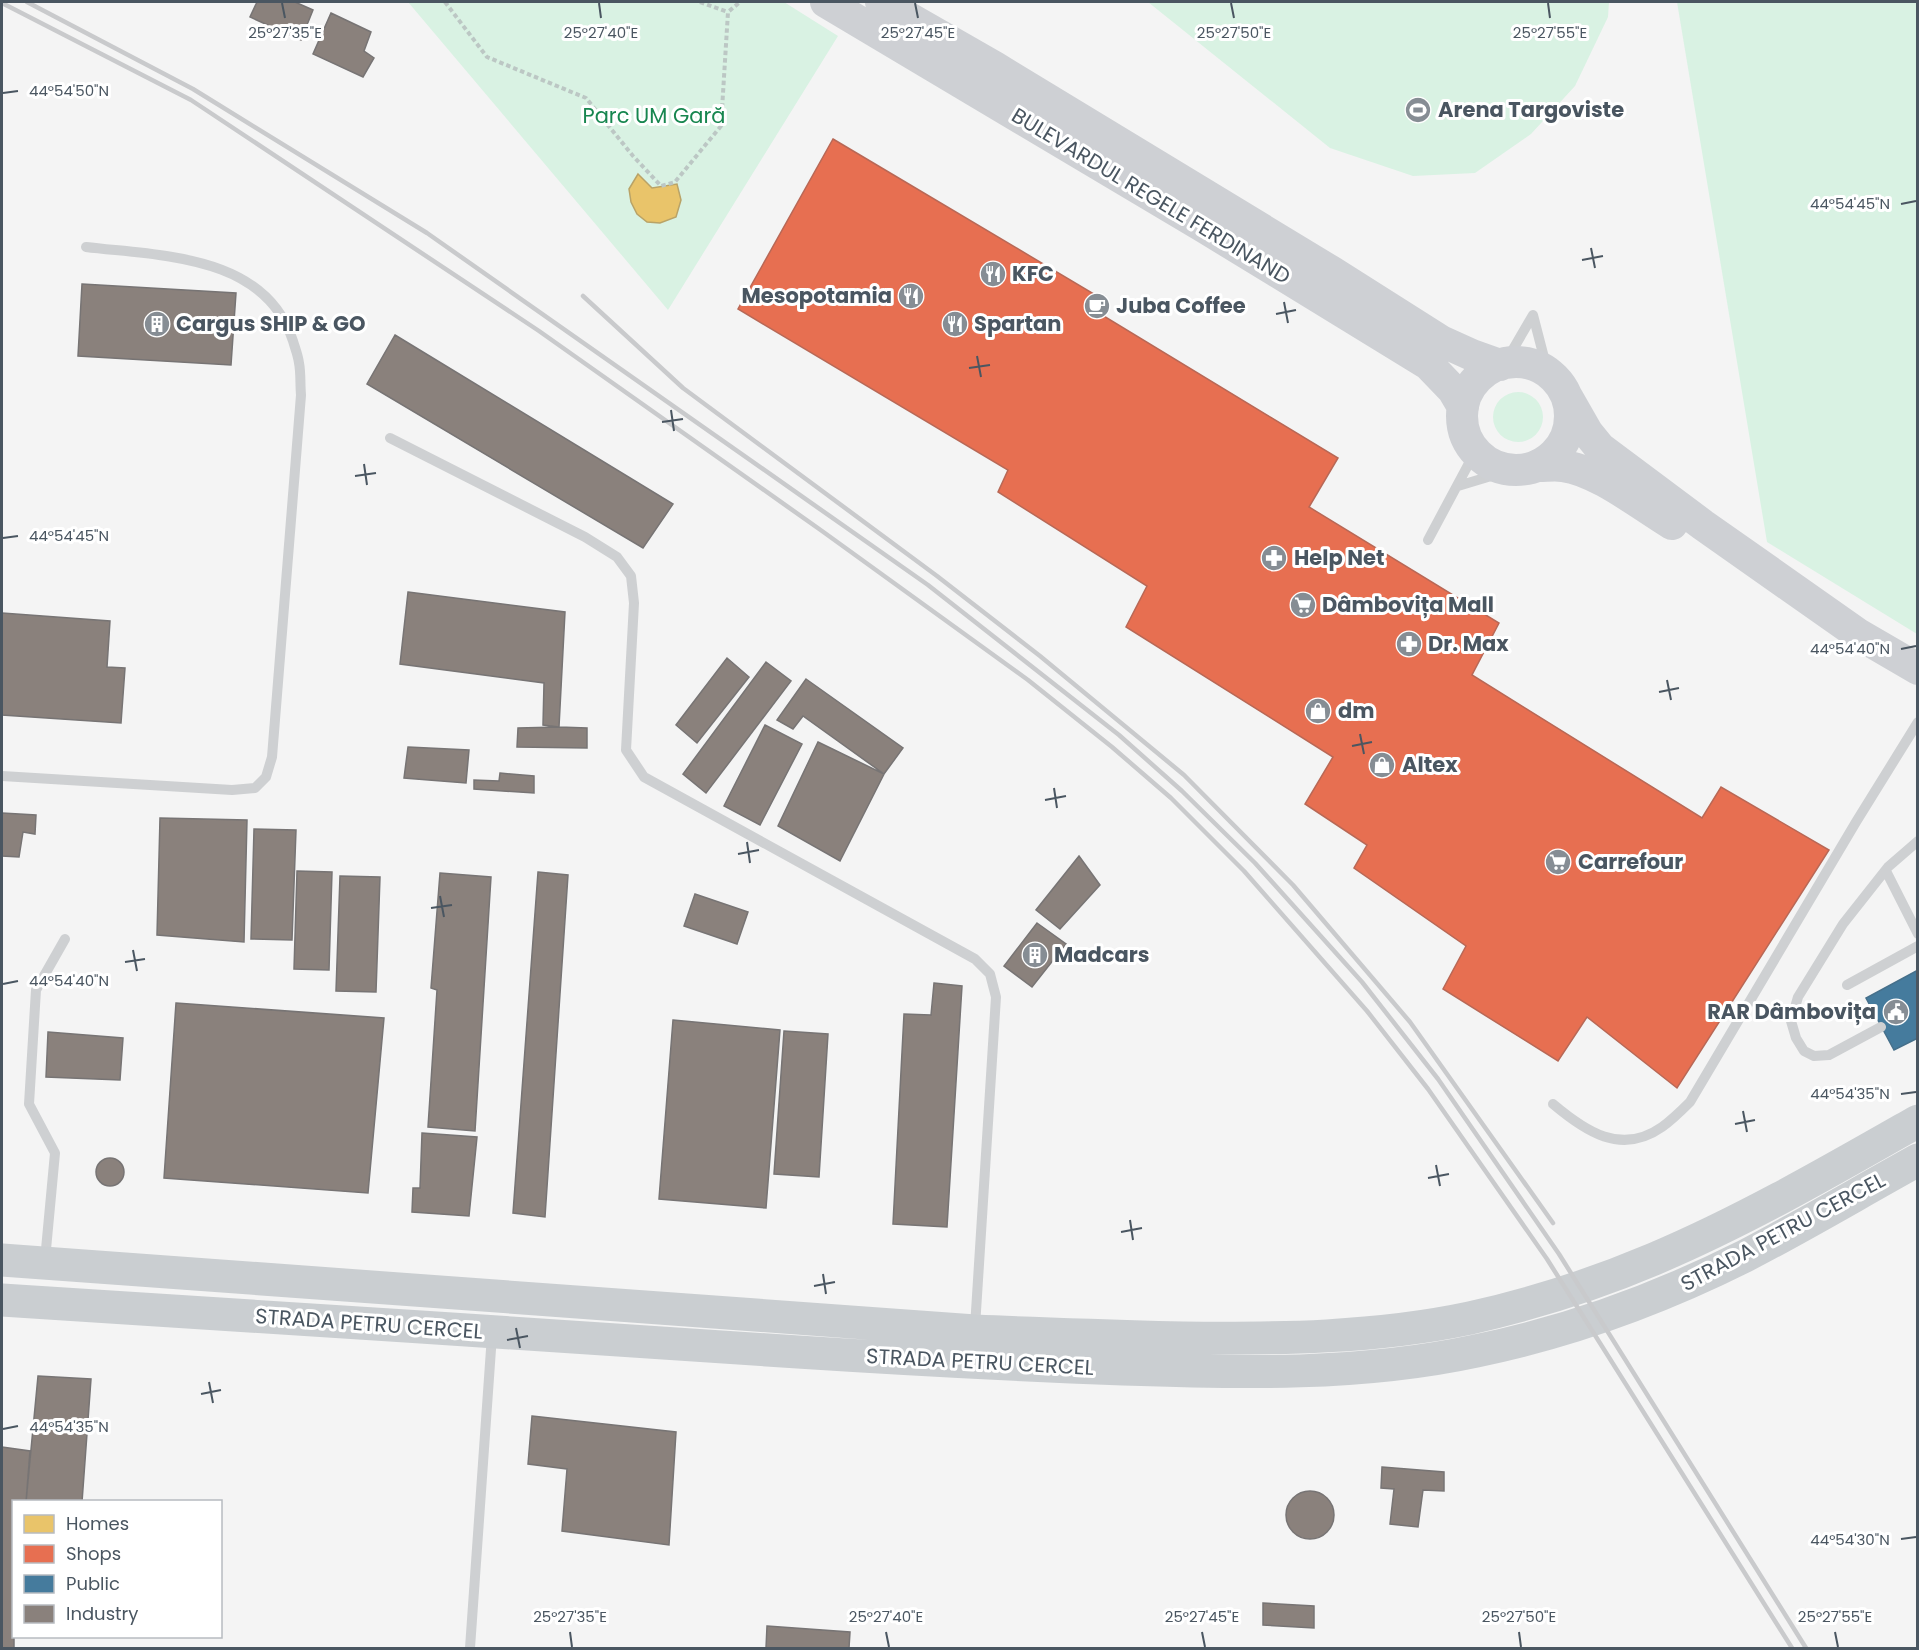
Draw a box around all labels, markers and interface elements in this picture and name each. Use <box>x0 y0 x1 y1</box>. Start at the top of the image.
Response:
text: 25°27'35"E <box>248 22 322 43</box>
text: 25°27'40"E <box>564 22 638 43</box>
text: 25°27'45"E <box>881 22 955 43</box>
text: 25°27'50"E <box>1197 22 1271 43</box>
text: 25°27'55"E <box>1513 22 1587 43</box>
text: 44°54'50"N <box>29 80 109 101</box>
sports icon: Arena Targoviste <box>1403 95 1433 125</box>
place label: Arena Targoviste <box>1438 95 1624 124</box>
park label: Parc UM Gară <box>583 101 725 130</box>
street label: BULEVARDUL REGELE FERDINAND <box>1006 101 1296 291</box>
text: 44°54'45"N <box>1810 193 1890 214</box>
restaurant icon: KFC <box>978 259 1008 289</box>
place label: KFC <box>1012 259 1054 288</box>
place label: Mesopotamia <box>742 281 892 310</box>
restaurant icon: Mesopotamia <box>896 281 926 311</box>
cafe icon: Juba Coffee <box>1082 291 1112 321</box>
place label: Juba Coffee <box>1116 291 1246 320</box>
building icon: Cargus SHIP & GO <box>142 309 172 339</box>
place label: Cargus SHIP & GO <box>176 309 366 338</box>
restaurant icon: Spartan <box>940 309 970 339</box>
place label: Spartan <box>974 309 1061 338</box>
text: 44°54'45"N <box>29 525 109 546</box>
pharmacy icon: Help Net <box>1259 543 1289 573</box>
place label: Help Net <box>1294 543 1384 572</box>
supermarket icon: Dâmbovița Mall <box>1288 590 1318 620</box>
place label: Dâmbovița Mall <box>1322 590 1494 619</box>
pharmacy icon: Dr. Max <box>1394 629 1424 659</box>
place label: Dr. Max <box>1428 629 1509 658</box>
text: 44°54'40"N <box>1810 638 1890 659</box>
shop icon: dm <box>1303 696 1333 726</box>
place label: dm <box>1338 696 1375 725</box>
shop icon: Altex <box>1367 750 1397 780</box>
place label: Altex <box>1402 750 1458 779</box>
supermarket icon: Carrefour <box>1543 847 1573 877</box>
place label: Carrefour <box>1578 847 1683 876</box>
building icon: Madcars <box>1020 940 1050 970</box>
place label: Madcars <box>1054 940 1149 969</box>
text: 44°54'40"N <box>29 970 109 991</box>
place label: RAR Dâmbovița <box>1707 997 1876 1026</box>
public building icon: RAR Dâmbovița <box>1881 997 1911 1027</box>
text: 44°54'35"N <box>1810 1083 1890 1104</box>
street label: STRADA PETRU CERCEL <box>1675 1165 1890 1298</box>
street label: STRADA PETRU CERCEL <box>254 1301 484 1346</box>
street label: STRADA PETRU CERCEL <box>865 1341 1095 1382</box>
text: 44°54'35"N <box>29 1416 109 1437</box>
legend <box>12 1500 222 1638</box>
text: Homes <box>66 1511 129 1536</box>
text: 44°54'30"N <box>1810 1529 1890 1550</box>
text: Shops <box>66 1541 121 1566</box>
text: Public <box>66 1571 120 1596</box>
text: Industry <box>66 1601 138 1626</box>
text: 25°27'35"E <box>533 1606 607 1627</box>
text: 25°27'40"E <box>849 1606 923 1627</box>
text: 25°27'45"E <box>1165 1606 1239 1627</box>
text: 25°27'50"E <box>1482 1606 1556 1627</box>
text: 25°27'55"E <box>1798 1606 1872 1627</box>

